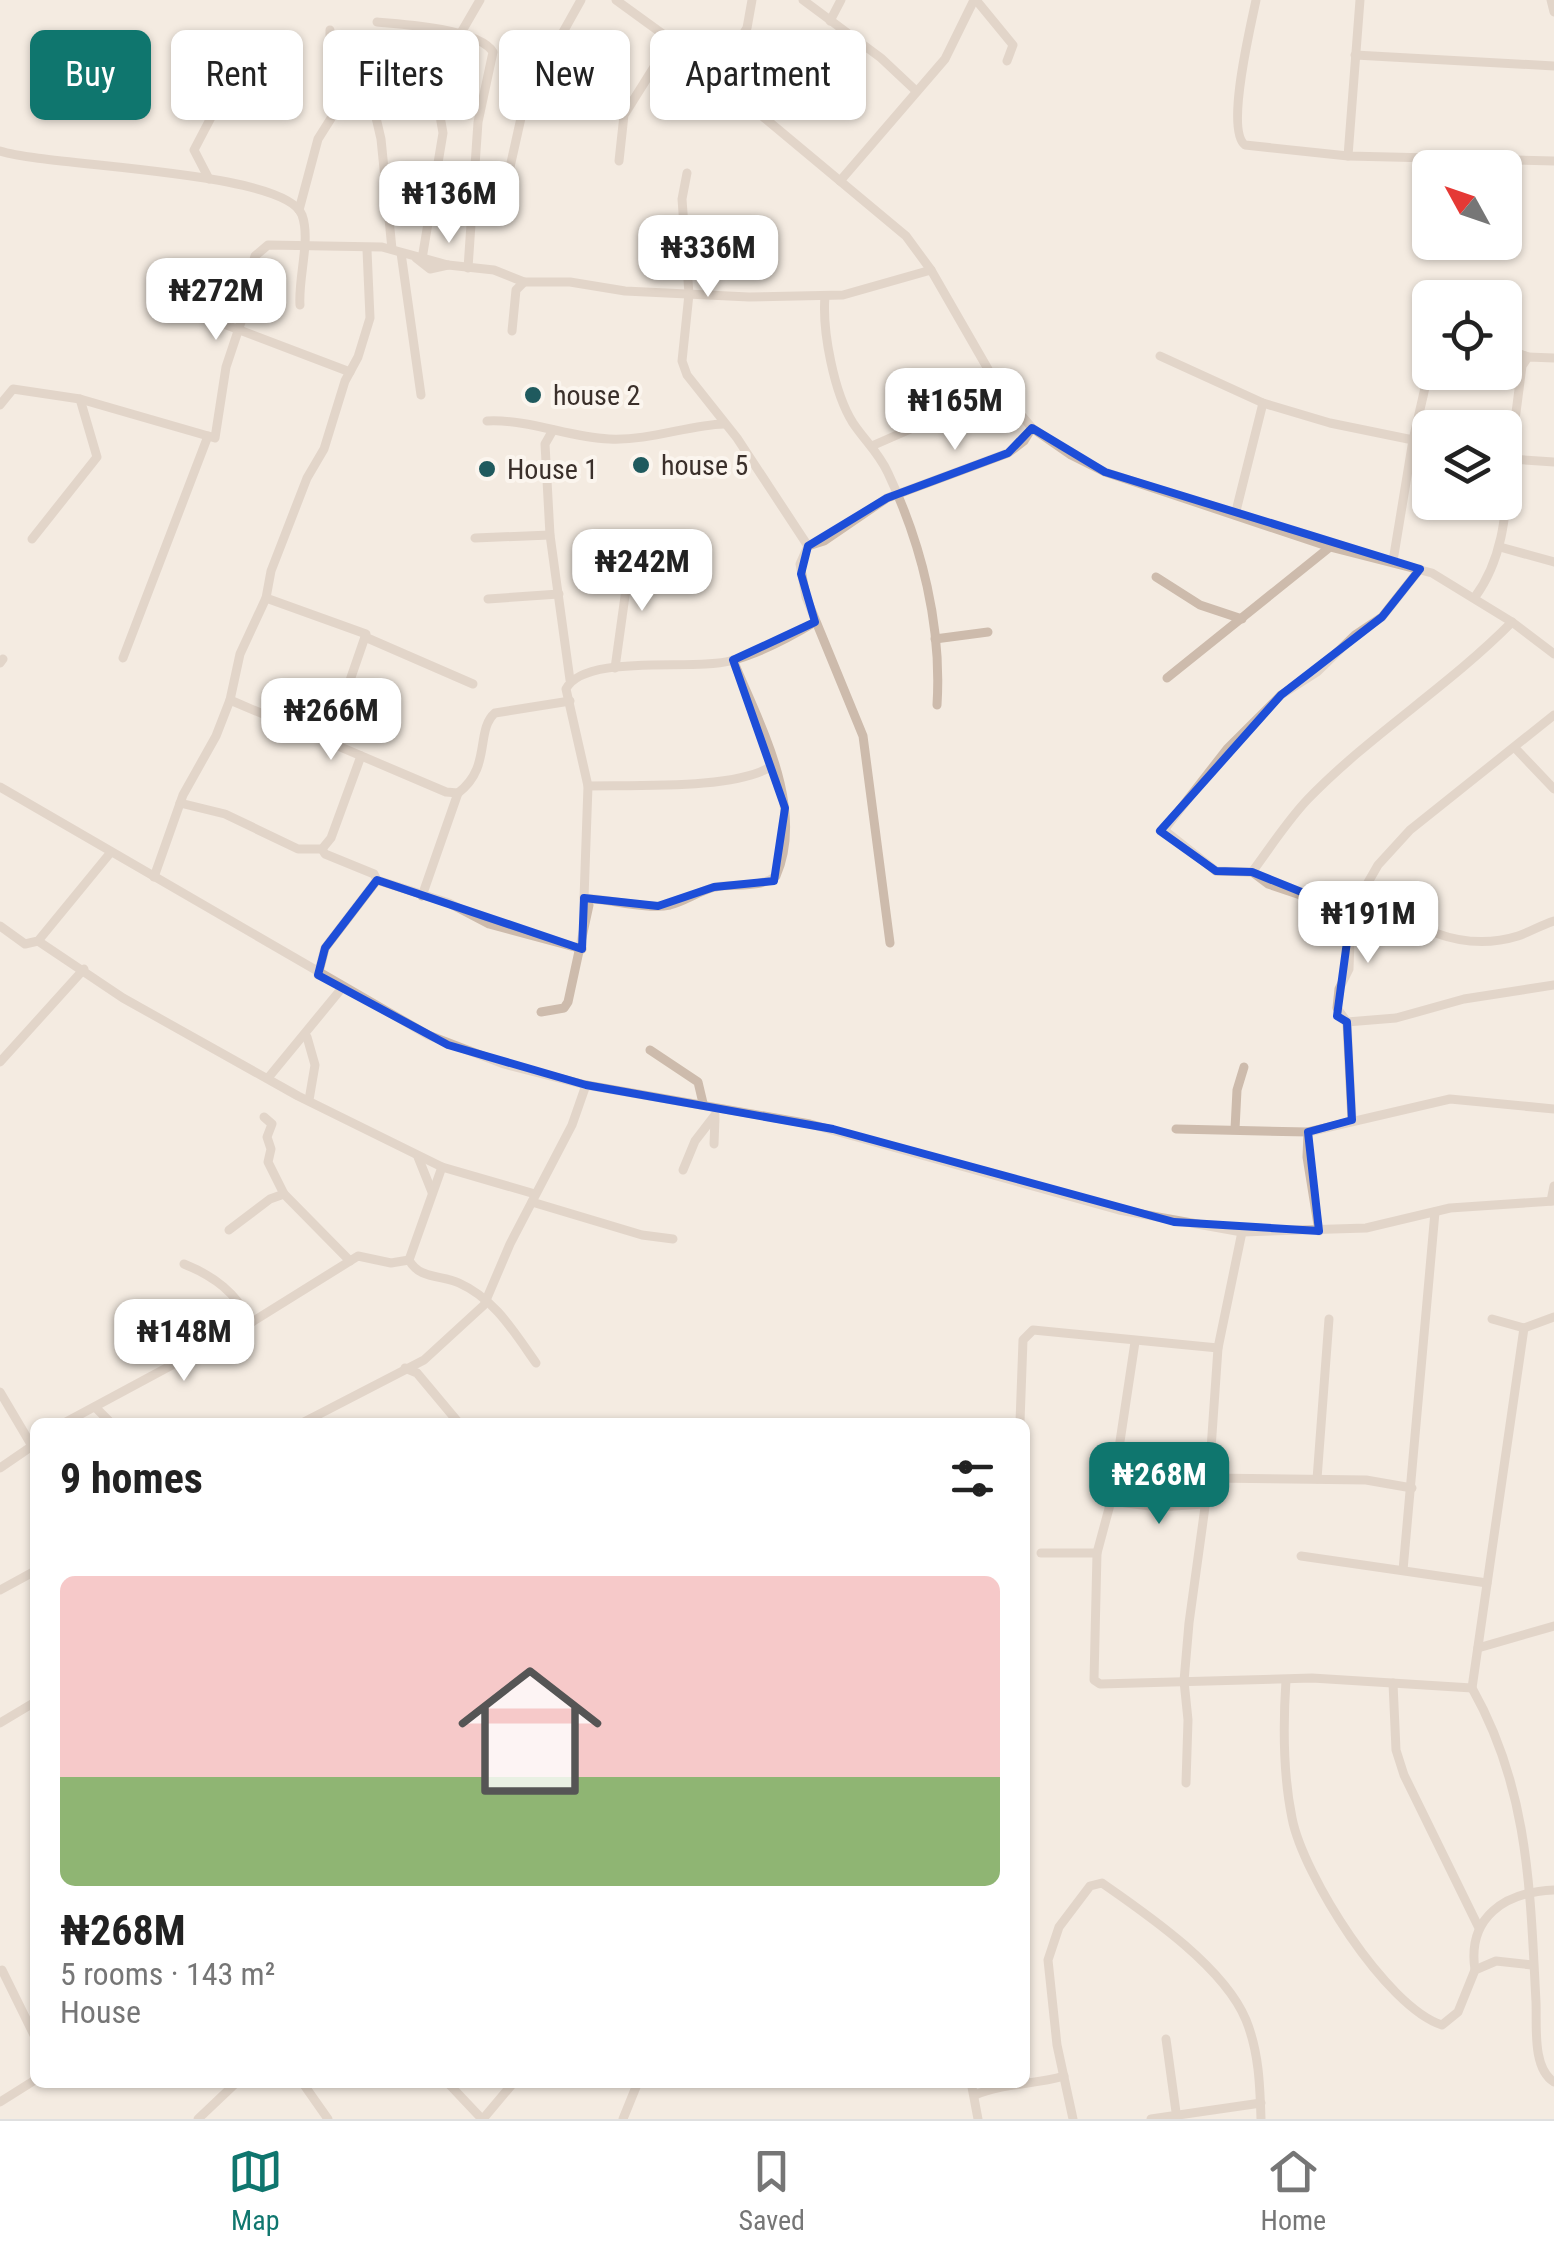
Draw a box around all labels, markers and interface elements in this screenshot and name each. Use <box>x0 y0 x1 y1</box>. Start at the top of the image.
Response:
chip: Buy <box>30 30 151 120</box>
chip: Rent <box>171 30 303 120</box>
chip: Filters <box>323 30 479 120</box>
chip: New <box>499 30 630 120</box>
chip: Apartment <box>650 30 866 120</box>
north arrow <box>1412 150 1522 260</box>
map controls <box>1412 150 1522 520</box>
pin: ₦136M <box>379 161 519 246</box>
text: ₦136M <box>401 174 497 212</box>
pin: ₦336M <box>638 215 778 300</box>
text: ₦336M <box>660 228 756 266</box>
pin: ₦272M <box>146 258 286 343</box>
text: ₦272M <box>168 271 264 309</box>
button: locate <box>1412 280 1522 390</box>
pin: ₦165M <box>885 368 1025 453</box>
place label: house 2 <box>553 379 640 412</box>
text: ₦165M <box>907 381 1003 419</box>
marker: house 2 <box>522 384 544 406</box>
button: layers <box>1412 410 1522 520</box>
place label: house 5 <box>661 449 748 482</box>
place label: House 1 <box>507 453 598 486</box>
marker: house 5 <box>630 454 652 476</box>
marker: House 1 <box>476 458 498 480</box>
pin: ₦242M <box>572 529 712 614</box>
text: ₦242M <box>594 542 690 580</box>
pin: ₦266M <box>261 678 401 763</box>
text: ₦266M <box>283 691 379 729</box>
pin: ₦191M <box>1298 881 1438 966</box>
text: ₦191M <box>1320 894 1416 932</box>
pin: ₦148M <box>114 1299 254 1384</box>
text: ₦148M <box>136 1312 232 1350</box>
pin: ₦268M <box>1089 1442 1229 1527</box>
icon: filters <box>945 1451 1000 1506</box>
text: 9 homes <box>60 1454 203 1503</box>
text: ₦268M <box>1111 1455 1207 1493</box>
icon: home <box>440 1641 620 1821</box>
text: ₦268M <box>60 1906 186 1955</box>
text: 5 rooms · 143 m² <box>60 1955 275 1993</box>
text: House <box>60 1993 141 2031</box>
tab: Map <box>228 2144 283 2237</box>
tab: Saved <box>738 2144 805 2237</box>
tab: Home <box>1261 2144 1326 2237</box>

